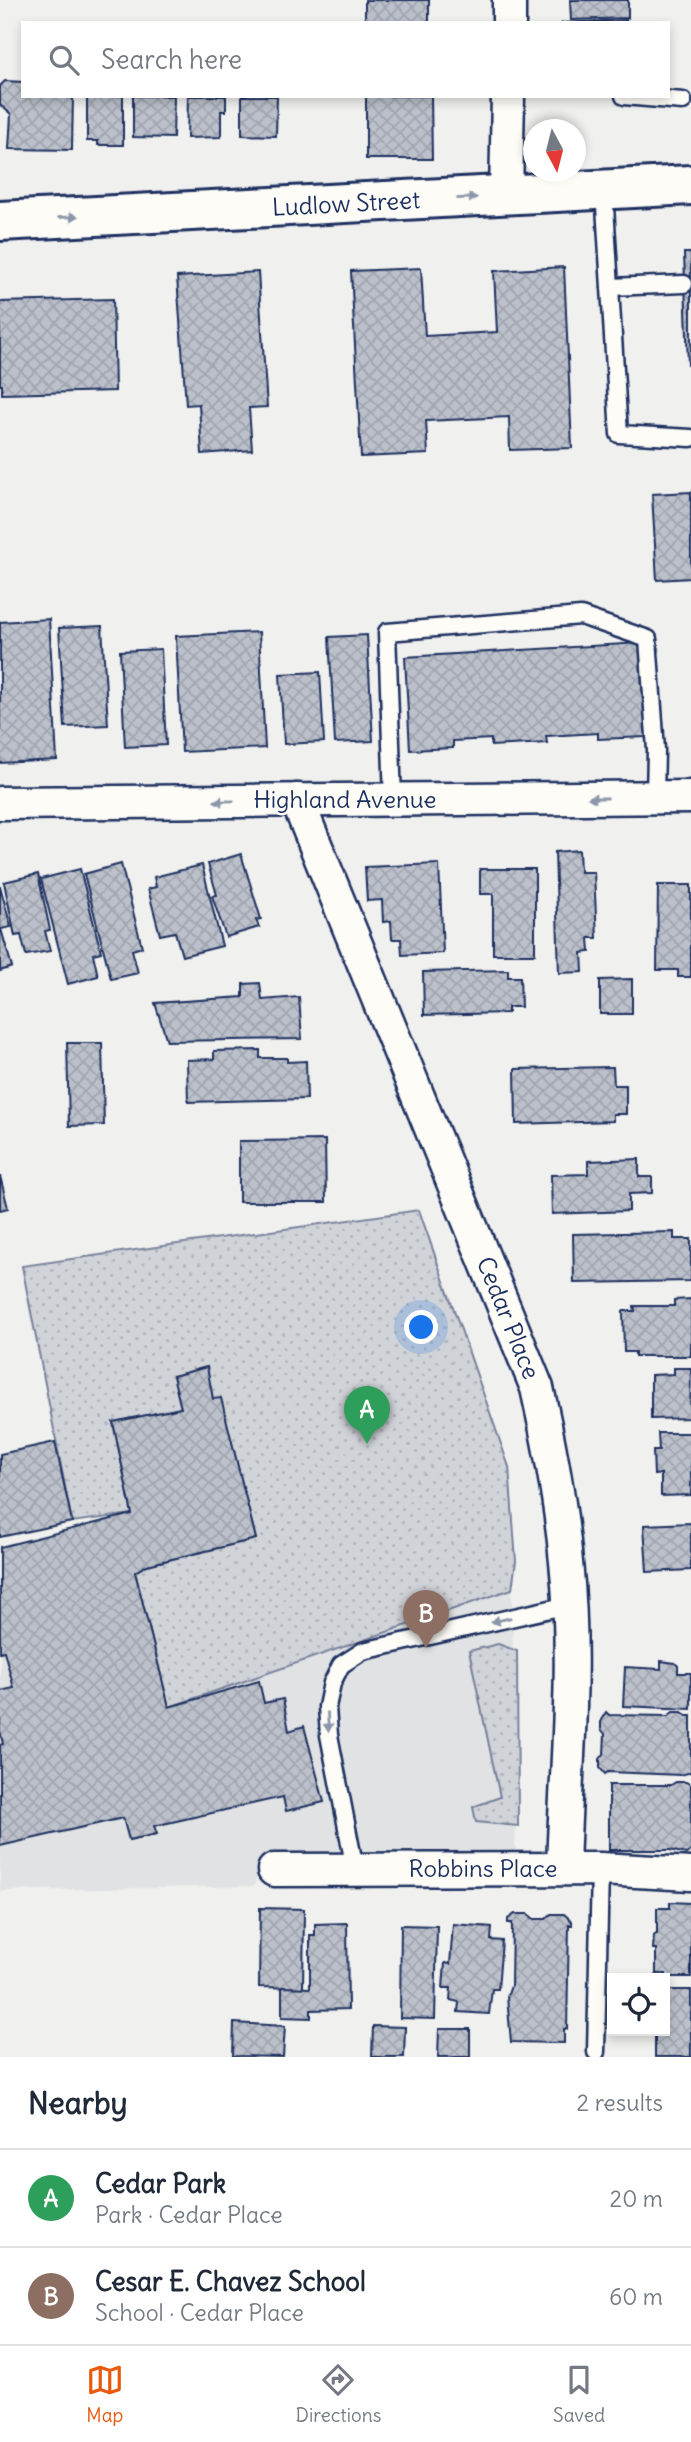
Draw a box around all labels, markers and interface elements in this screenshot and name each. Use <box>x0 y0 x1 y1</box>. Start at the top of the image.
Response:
search box <box>21 21 670 98</box>
icon: search <box>45 41 83 79</box>
text: Search here <box>101 43 242 76</box>
north arrow <box>523 119 586 182</box>
street label: Ludlow Street <box>271 184 421 222</box>
one-way arrow <box>456 192 478 203</box>
one-way arrow <box>57 212 79 223</box>
street label: Highland Avenue <box>253 784 437 814</box>
one-way arrow <box>587 792 609 804</box>
one-way arrow <box>213 795 235 807</box>
street label: Cedar Place <box>471 1252 547 1383</box>
your location <box>404 1310 438 1344</box>
pin: A <box>344 1386 390 1444</box>
pin: B <box>403 1590 449 1648</box>
one-way arrow <box>490 1614 512 1625</box>
one-way arrow <box>323 1711 334 1733</box>
street label: Robbins Place <box>408 1853 558 1883</box>
map controls <box>607 1973 670 2036</box>
button: locate <box>607 1973 670 2036</box>
text: Nearby <box>28 2084 128 2122</box>
text: 2 results <box>577 2088 663 2117</box>
text: Cedar Park <box>95 2167 226 2200</box>
text: A <box>44 2184 58 2213</box>
text: 20 m <box>610 2184 663 2213</box>
text: Park · Cedar Place <box>95 2200 283 2229</box>
text: Cesar E. Chavez School <box>95 2265 366 2298</box>
text: B <box>43 2282 59 2311</box>
text: 60 m <box>609 2282 663 2311</box>
text: School · Cedar Place <box>95 2298 304 2327</box>
tab: Map <box>86 2361 124 2427</box>
tab: Directions <box>296 2361 381 2427</box>
tab: Saved <box>553 2361 605 2427</box>

